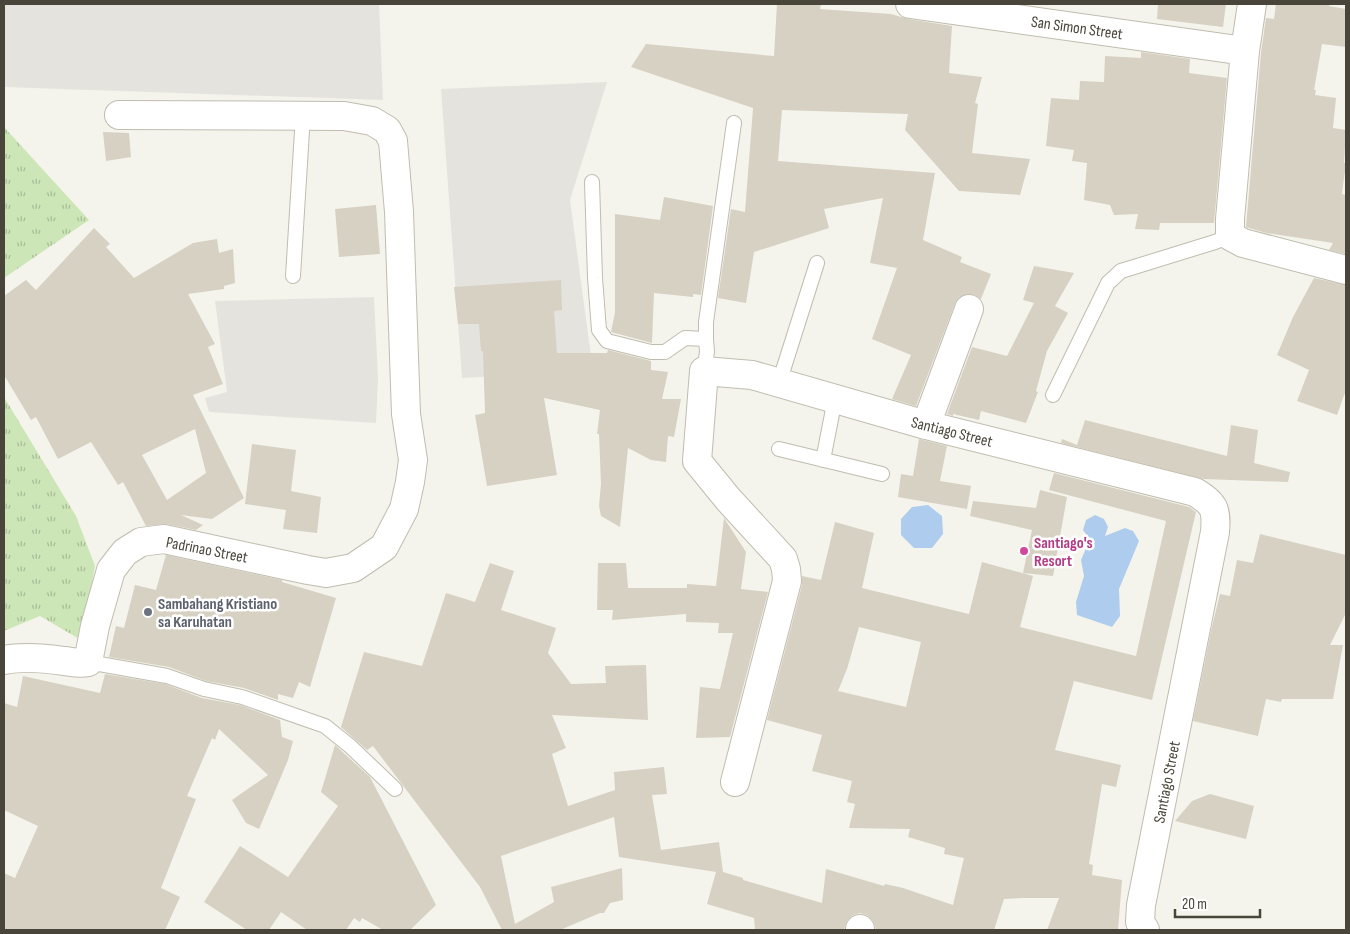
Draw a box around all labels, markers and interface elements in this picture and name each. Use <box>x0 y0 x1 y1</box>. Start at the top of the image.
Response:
street label: San Simon Street <box>1030 13 1124 44</box>
street label: Santiago Street <box>909 413 994 452</box>
street label: Padrinao Street <box>164 533 249 568</box>
place label: Santiago's Resort <box>1034 534 1093 571</box>
marker: Santiago's Resort <box>1018 545 1030 557</box>
place label: Sambahang Kristiano sa Karuhatan <box>158 595 277 632</box>
marker: Sambahang Kristiano sa Karuhatan <box>142 606 154 618</box>
street label: Santiago Street <box>1150 739 1185 825</box>
scale bar <box>1175 886 1260 918</box>
text: 20 m <box>1182 895 1207 914</box>

